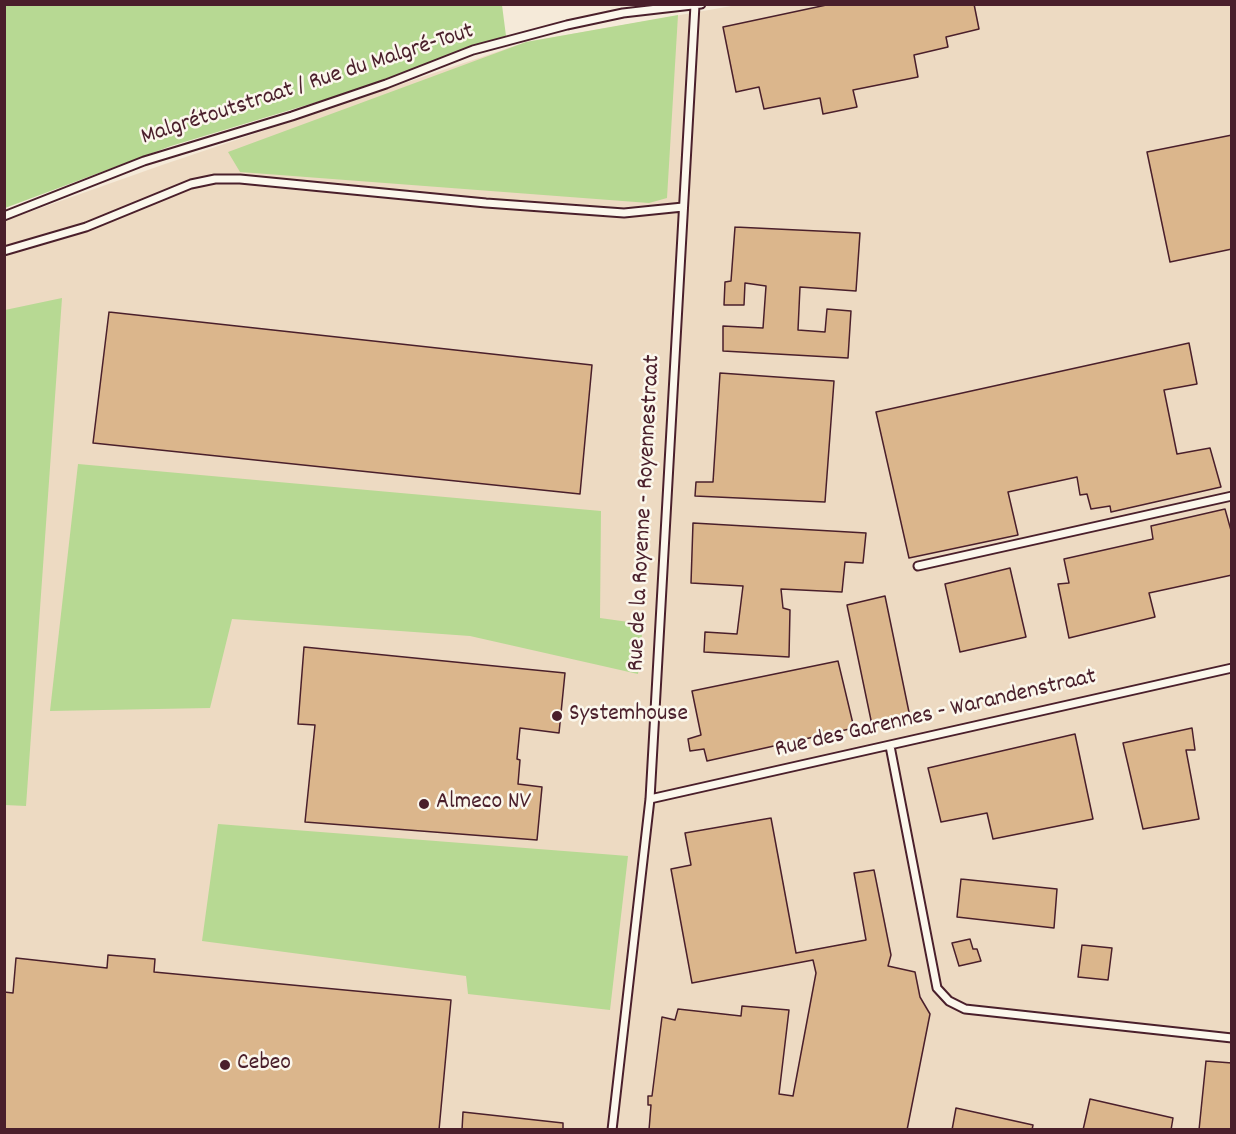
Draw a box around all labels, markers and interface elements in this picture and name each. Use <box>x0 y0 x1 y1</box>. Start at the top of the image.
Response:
street label: Malgrétoutstraat / Rue du Malgré-Tout <box>138 19 478 153</box>
street label: Rue de la Royenne - Royennestraat <box>623 354 669 672</box>
street label: Rue des Garennes - Warandenstraat <box>773 664 1099 766</box>
place label: Systemhouse <box>569 702 688 730</box>
marker: Systemhouse <box>550 709 564 723</box>
place label: Almeco NV <box>436 790 531 818</box>
marker: Almeco NV <box>417 797 431 811</box>
place label: Cebeo <box>237 1051 291 1079</box>
marker: Cebeo <box>218 1058 232 1072</box>

